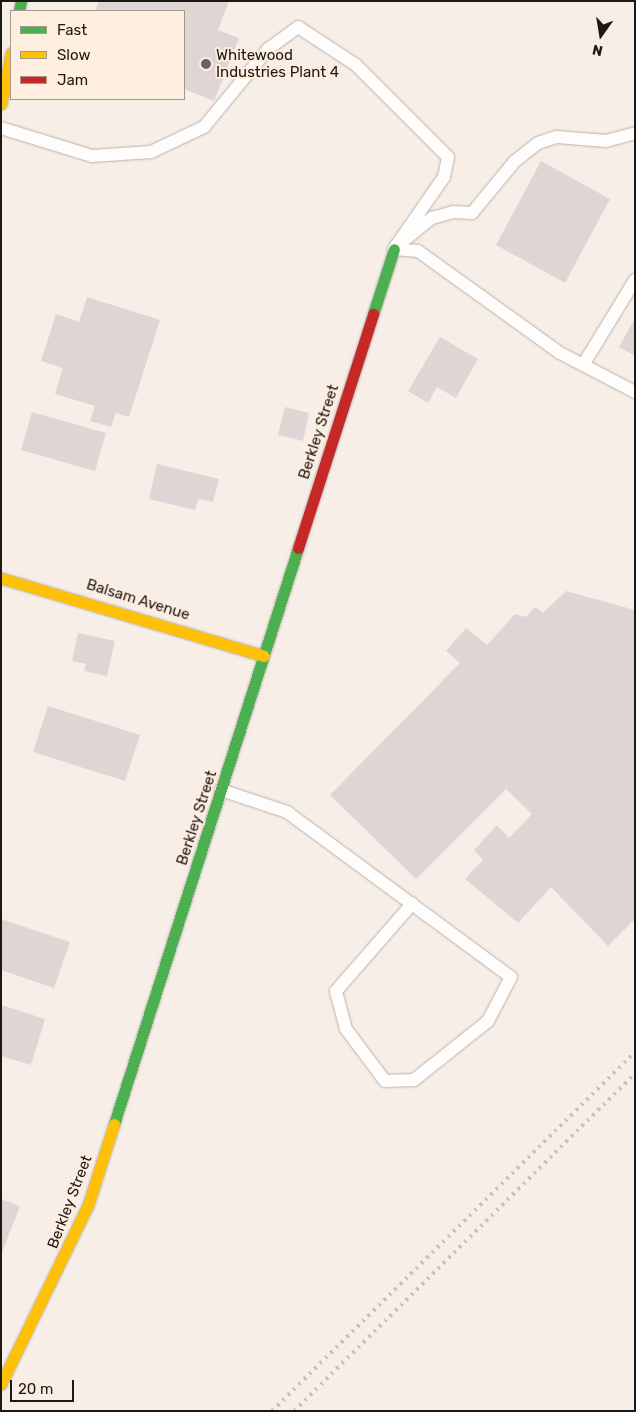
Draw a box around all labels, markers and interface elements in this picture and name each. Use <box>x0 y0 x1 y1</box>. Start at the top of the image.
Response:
legend <box>10 10 185 100</box>
north arrow <box>576 10 626 60</box>
text: Fast <box>57 21 87 39</box>
text: N <box>591 41 604 60</box>
text: Slow <box>57 46 90 64</box>
place label: Whitewood Industries Plant 4 <box>216 46 339 81</box>
marker: Whitewood Industries Plant 4 <box>200 58 212 70</box>
text: Jam <box>57 71 88 89</box>
street label: Berkley Street <box>295 382 343 482</box>
street label: Balsam Avenue <box>84 576 192 624</box>
street label: Berkley Street <box>173 768 221 868</box>
street label: Berkley Street <box>44 1153 96 1251</box>
scale bar <box>12 1370 76 1402</box>
text: 20 m <box>18 1380 53 1398</box>

